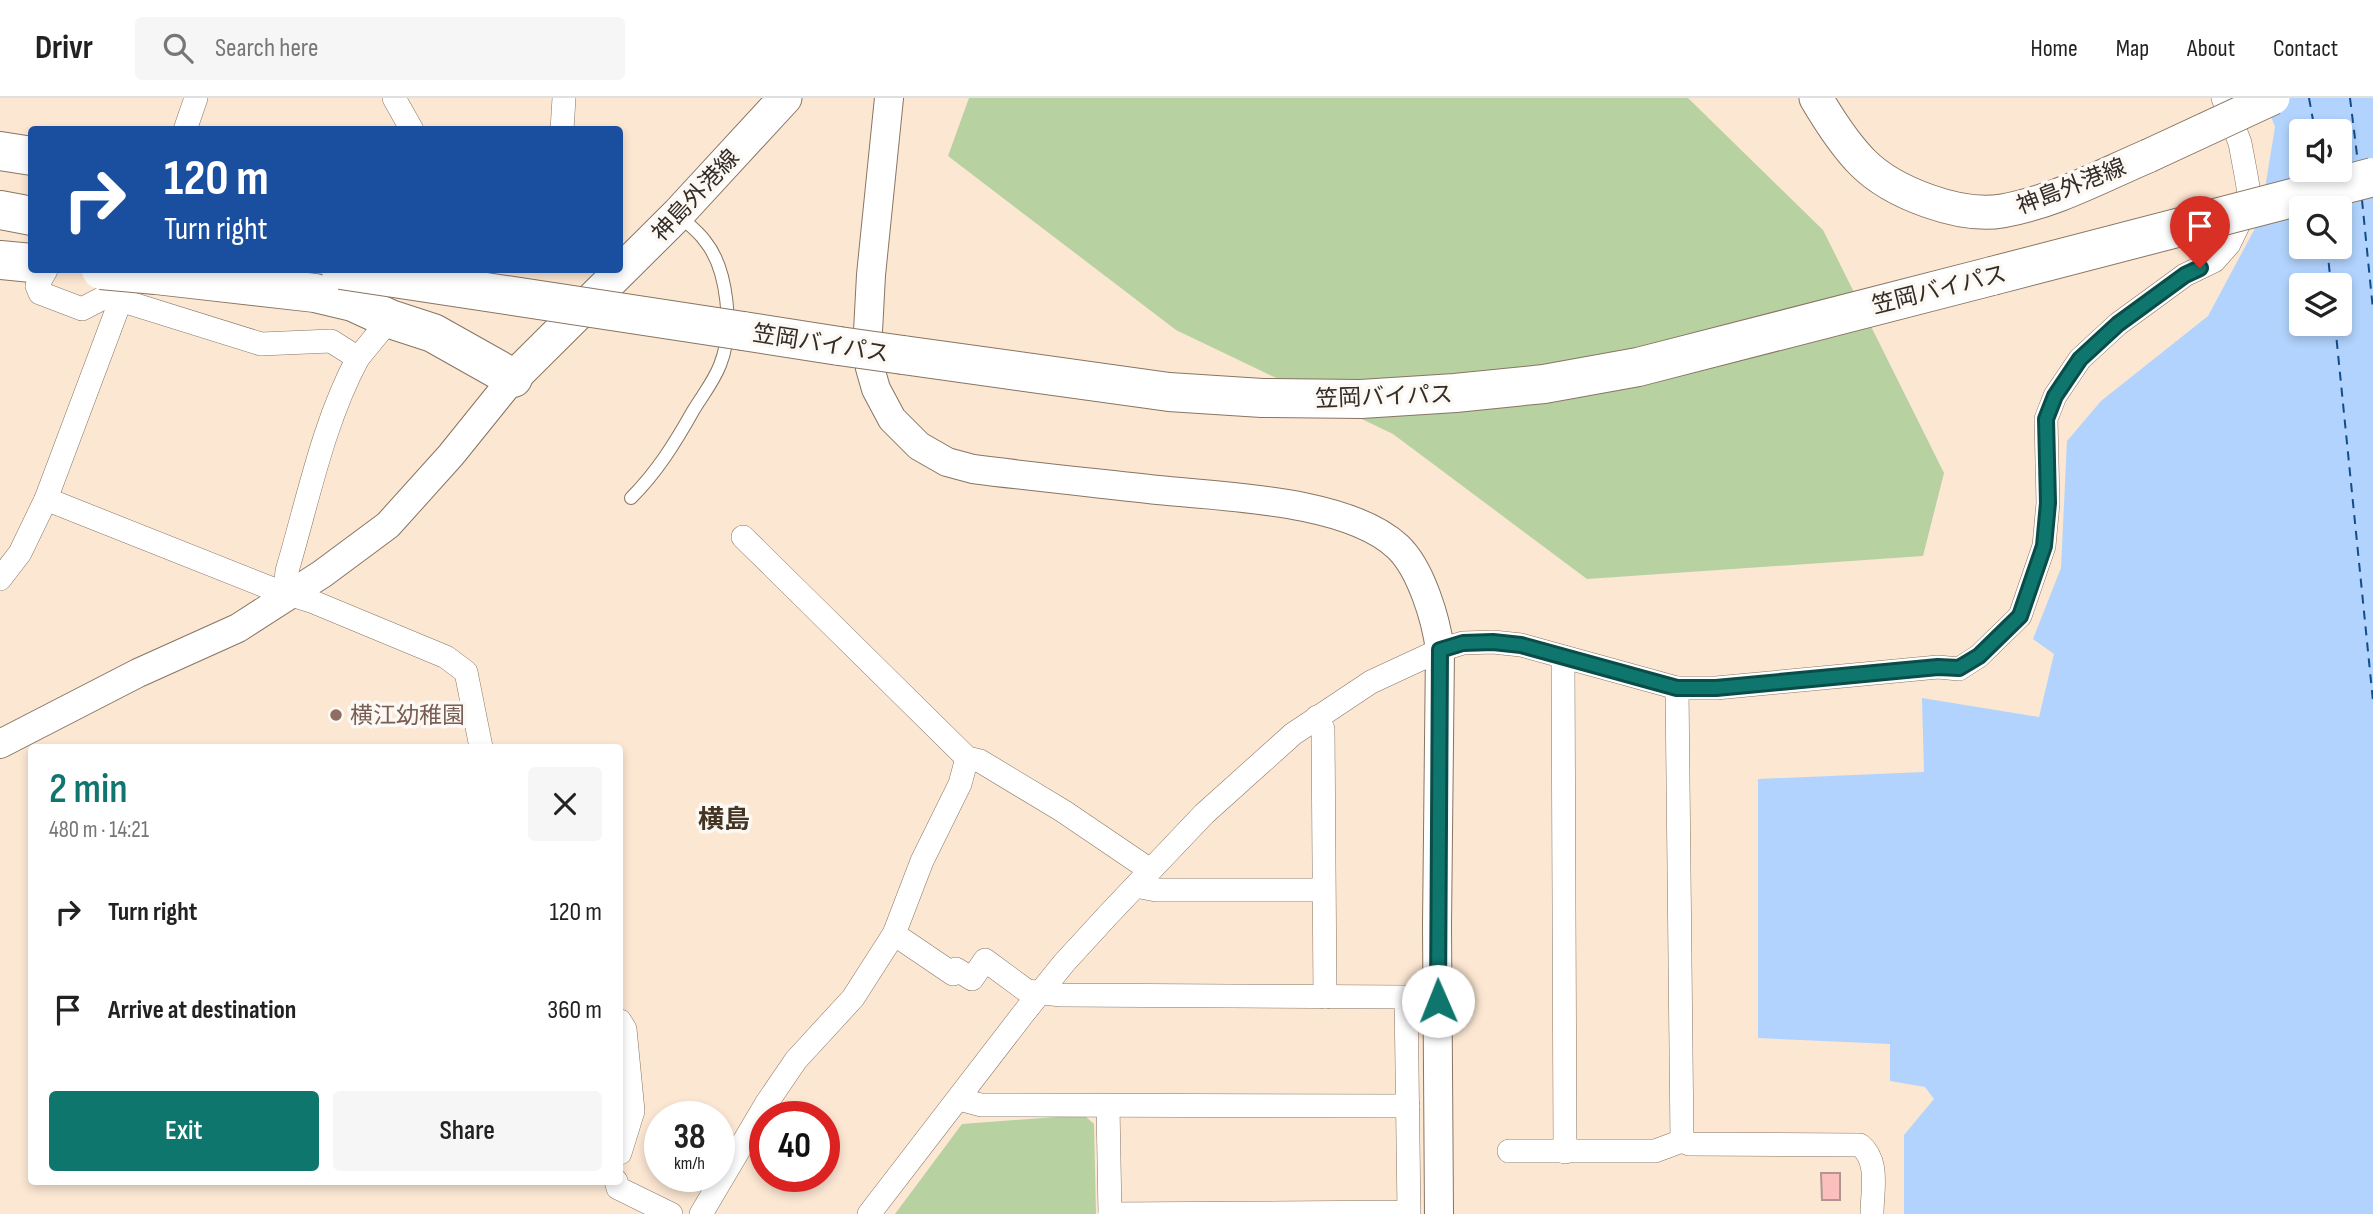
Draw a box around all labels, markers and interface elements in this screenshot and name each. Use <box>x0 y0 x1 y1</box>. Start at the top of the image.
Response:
search box <box>135 17 625 80</box>
text: Drivr <box>35 28 93 68</box>
icon: search <box>159 29 197 67</box>
text: Search here <box>215 33 318 64</box>
text: Home <box>2030 34 2078 63</box>
text: Map <box>2116 34 2149 63</box>
text: About <box>2187 34 2235 63</box>
text: Contact <box>2273 34 2338 63</box>
map controls <box>2289 119 2352 336</box>
button: sound <box>2289 119 2352 182</box>
street label: 神島外港線 <box>646 144 745 247</box>
text: 120 m <box>164 150 269 209</box>
street label: 神島外港線 <box>2013 153 2130 221</box>
icon: right <box>49 154 140 245</box>
pin <box>2170 196 2230 268</box>
button: search <box>2289 196 2352 259</box>
icon: arrive <box>2181 207 2219 245</box>
text: Turn right <box>164 210 268 249</box>
street label: 笠岡バイパス <box>1869 260 2009 320</box>
button: layers <box>2289 273 2352 336</box>
street label: 笠岡バイパス <box>751 319 891 369</box>
street label: 笠岡バイパス <box>1315 381 1453 413</box>
place label: 横江幼稚園 <box>350 702 465 730</box>
marker: 横江幼稚園 <box>328 707 344 723</box>
text: 2 min <box>49 764 128 815</box>
button: close <box>528 767 602 841</box>
district label: 横島 <box>698 805 750 836</box>
text: 480 m · 14:21 <box>49 816 149 844</box>
icon: right <box>49 893 87 931</box>
text: Turn right <box>108 897 197 928</box>
text: 120 m <box>549 897 602 928</box>
position arrow <box>1401 964 1475 1038</box>
icon: arrive <box>49 991 87 1029</box>
text: Arrive at destination <box>108 995 296 1026</box>
text: 360 m <box>547 995 602 1026</box>
button: Exit <box>49 1091 319 1171</box>
button: Share <box>333 1091 602 1171</box>
speed limit sign: 40 <box>749 1101 840 1192</box>
text: 38 <box>673 1116 706 1159</box>
text: km/h <box>674 1153 705 1174</box>

